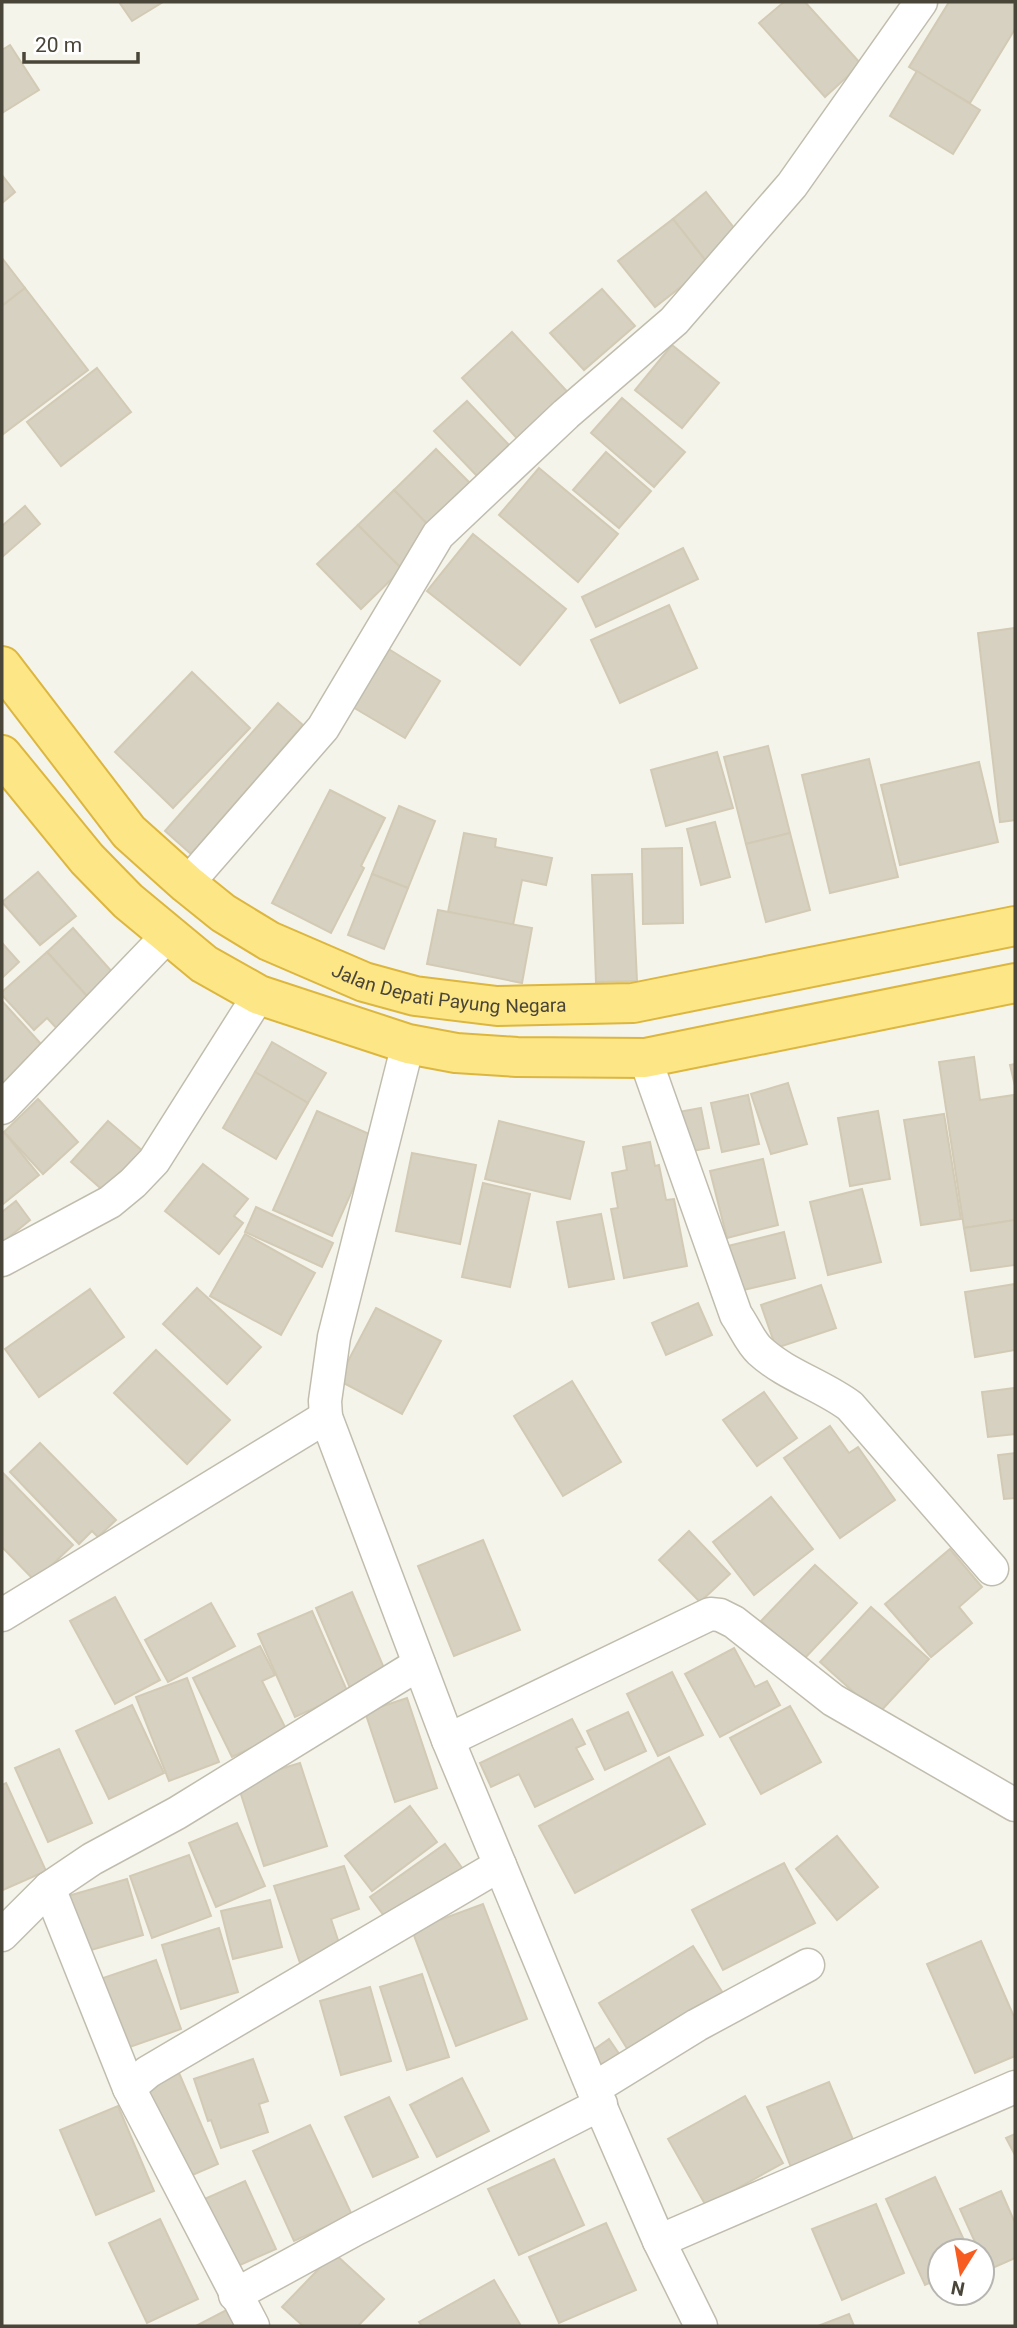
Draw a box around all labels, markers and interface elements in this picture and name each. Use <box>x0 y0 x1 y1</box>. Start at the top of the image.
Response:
scale bar <box>24 21 138 65</box>
text: 20 m <box>35 33 82 57</box>
street label: Jalan Depati Payung Negara <box>328 959 567 1018</box>
north arrow <box>926 2237 996 2307</box>
text: N <box>949 2276 967 2301</box>

